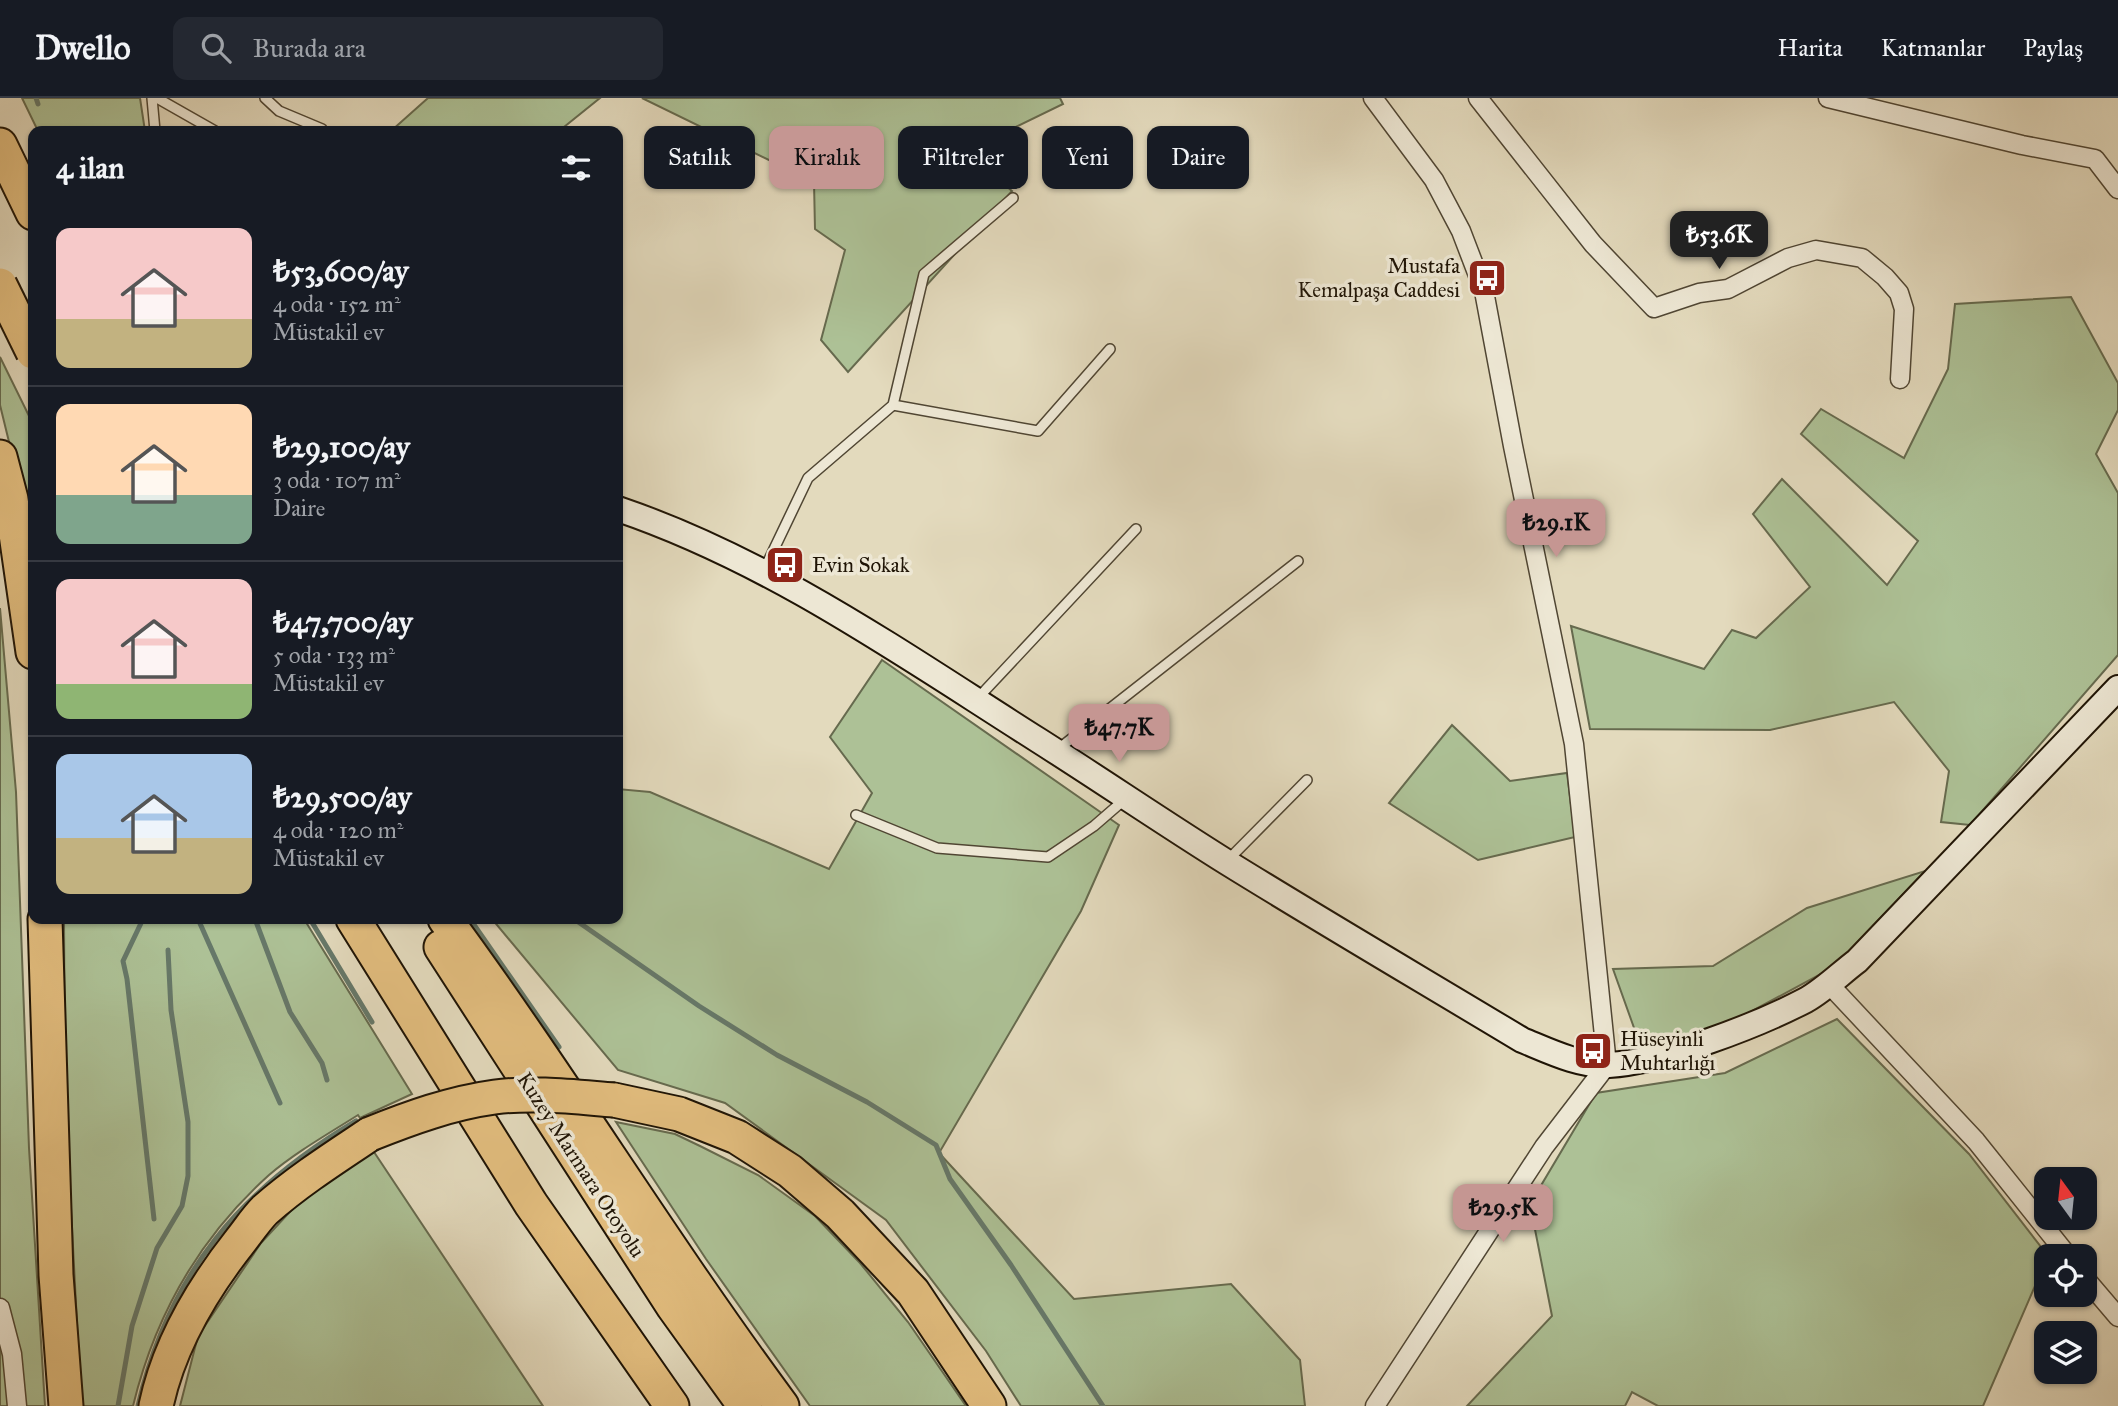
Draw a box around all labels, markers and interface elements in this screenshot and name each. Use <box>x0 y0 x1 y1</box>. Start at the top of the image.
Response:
search box <box>173 17 663 80</box>
text: Dwello <box>35 28 131 68</box>
icon: search <box>197 29 235 67</box>
text: Burada ara <box>253 32 366 64</box>
text: Harita <box>1778 33 1843 63</box>
text: Katmanlar <box>1881 33 1985 63</box>
text: Paylaş <box>2023 33 2083 63</box>
chip: Satılık <box>644 126 755 189</box>
chip: Kiralık <box>769 126 884 189</box>
chip: Filtreler <box>898 126 1028 189</box>
chip: Yeni <box>1042 126 1133 189</box>
chip: Daire <box>1147 126 1249 189</box>
icon: filters <box>557 149 595 187</box>
text: 4 ilan <box>56 150 124 186</box>
pin: ₺53.6K <box>1662 212 1776 271</box>
text: ₺53.6K <box>1686 220 1752 248</box>
text: ₺53,600/ay <box>273 253 409 289</box>
place label: Mustafa Kemalpaşa Caddesi <box>1298 253 1460 303</box>
icon: home <box>112 256 196 340</box>
bus stop icon: Mustafa Kemalpaşa Caddesi <box>1466 257 1508 299</box>
text: 4 oda · 152 m² <box>273 290 401 318</box>
text: Müstakil ev <box>273 318 384 346</box>
text: ₺29,100/ay <box>273 429 410 465</box>
icon: home <box>112 432 196 516</box>
text: 3 oda · 107 m² <box>273 466 401 494</box>
text: Daire <box>273 494 325 522</box>
pin: ₺29.1K <box>1499 500 1613 559</box>
text: ₺29.1K <box>1522 508 1590 536</box>
bus stop icon: Evin Sokak <box>764 544 806 586</box>
place label: Evin Sokak <box>812 552 910 578</box>
text: ₺47,700/ay <box>273 604 413 640</box>
icon: home <box>112 607 196 691</box>
text: 5 oda · 133 m² <box>273 641 395 669</box>
text: Müstakil ev <box>273 669 384 697</box>
pin: ₺47.7K <box>1062 704 1176 764</box>
text: ₺47.7K <box>1085 713 1153 741</box>
text: ₺29,500/ay <box>273 779 412 815</box>
icon: home <box>112 782 196 866</box>
text: 4 oda · 120 m² <box>273 816 404 844</box>
text: Müstakil ev <box>273 844 384 872</box>
place label: Hüseyinli Muhtarlığı <box>1620 1026 1716 1076</box>
bus stop icon: Hüseyinli Muhtarlığı <box>1572 1030 1614 1072</box>
street label: Kuzey Marmara Otoyolu <box>511 1067 651 1263</box>
north arrow <box>2034 1167 2096 1230</box>
map controls <box>2034 1167 2097 1384</box>
pin: ₺29.5K <box>1446 1184 1560 1244</box>
text: ₺29.5K <box>1469 1193 1537 1221</box>
button: locate <box>2034 1244 2097 1307</box>
button: layers <box>2034 1321 2097 1384</box>

